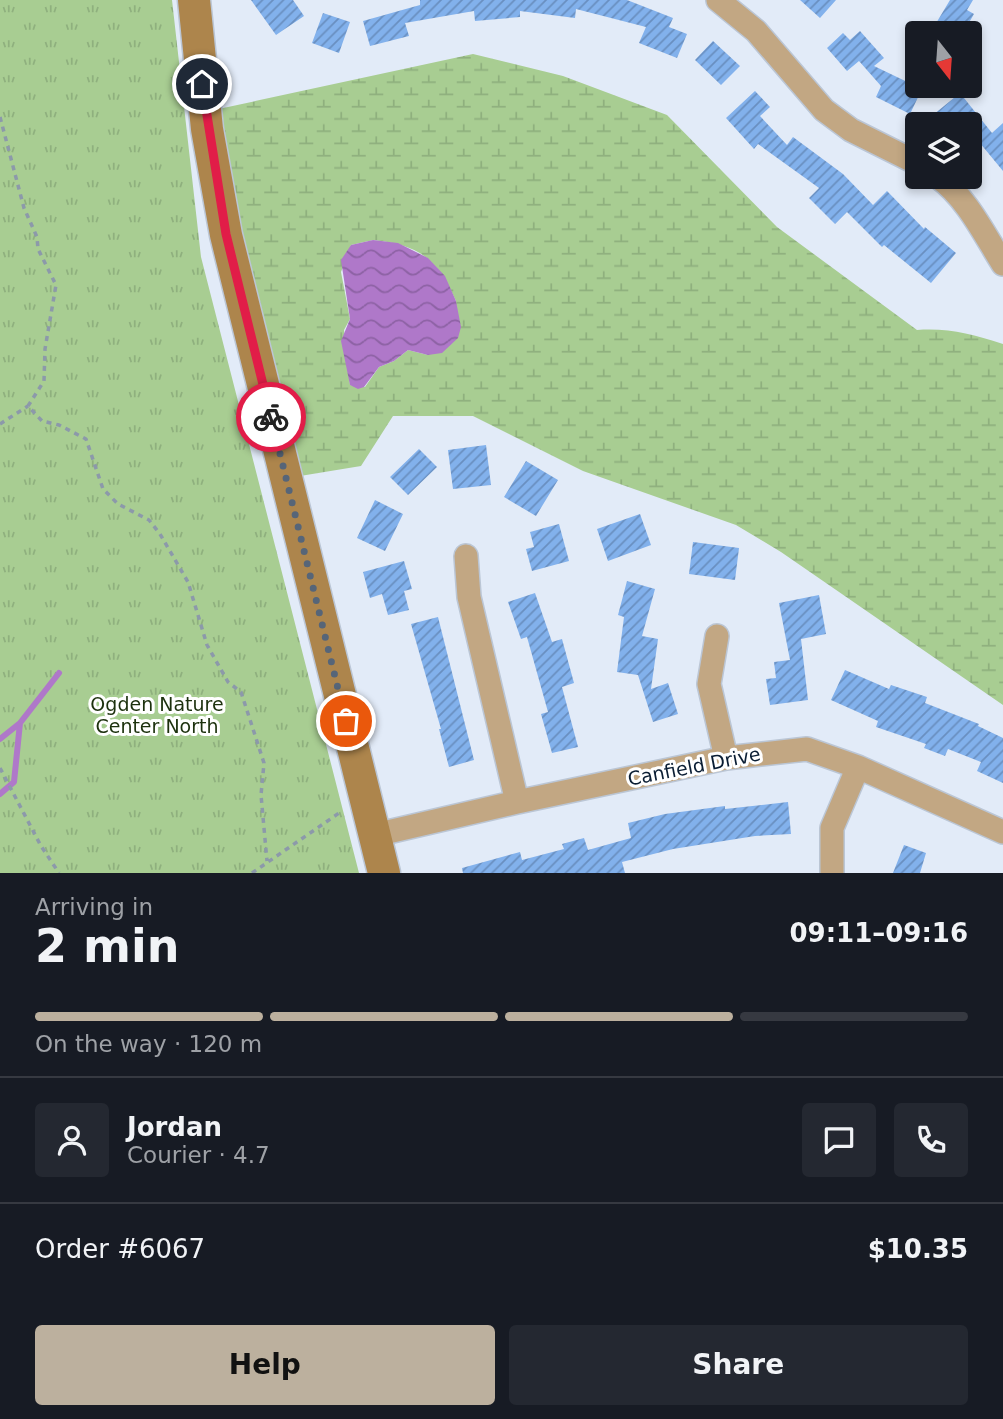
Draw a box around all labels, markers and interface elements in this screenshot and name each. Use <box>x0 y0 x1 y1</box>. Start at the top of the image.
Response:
north arrow <box>905 21 982 98</box>
map controls <box>905 21 982 189</box>
pin <box>172 54 232 114</box>
icon: home <box>183 65 221 103</box>
button: layers <box>905 112 982 189</box>
courier <box>236 382 306 452</box>
icon: bike <box>252 398 290 436</box>
pin <box>316 691 376 751</box>
park label: Ogden Nature Center North <box>90 693 224 737</box>
icon: bag <box>327 702 365 740</box>
street label: Canfield Drive <box>626 742 762 790</box>
text: Arriving in <box>35 894 153 920</box>
text: 09:11–09:16 <box>789 918 968 948</box>
text: 2 min <box>35 919 179 973</box>
text: On the way · 120 m <box>35 1031 262 1057</box>
button: person <box>35 1103 109 1177</box>
button: chat <box>802 1103 876 1177</box>
button: phone <box>894 1103 968 1177</box>
text: Jordan <box>127 1112 222 1142</box>
text: Courier · 4.7 <box>127 1142 270 1168</box>
text: Order #6067 <box>35 1234 205 1264</box>
text: $10.35 <box>868 1234 968 1264</box>
button: Help <box>35 1325 495 1405</box>
button: Share <box>509 1325 968 1405</box>

